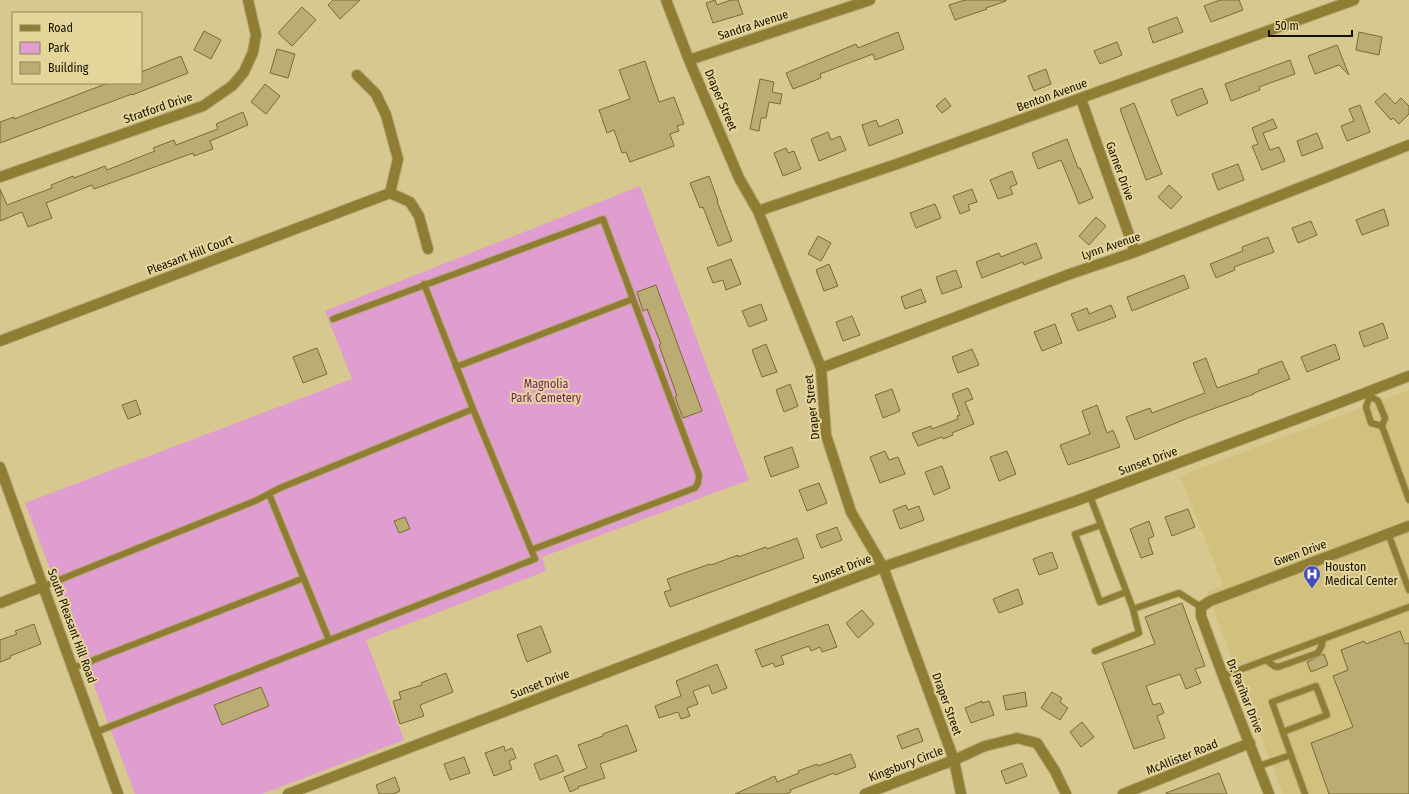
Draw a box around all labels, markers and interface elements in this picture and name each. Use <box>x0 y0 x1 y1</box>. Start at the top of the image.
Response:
street label: Sandra Avenue <box>716 7 790 43</box>
legend <box>12 12 142 84</box>
scale bar <box>1269 12 1352 38</box>
text: 50 m <box>1275 19 1299 33</box>
text: Road <box>48 21 73 35</box>
text: Park <box>48 41 70 55</box>
text: Building <box>48 61 89 75</box>
street label: Draper Street <box>702 67 740 133</box>
street label: Benton Avenue <box>1015 76 1089 114</box>
street label: Stratford Drive <box>122 90 194 126</box>
street label: Garner Drive <box>1103 140 1137 202</box>
street label: Lynn Avenue <box>1080 229 1142 263</box>
street label: Pleasant Hill Court <box>145 232 235 278</box>
street label: Draper Street <box>802 374 822 440</box>
park label: Magnolia Park Cemetery <box>511 377 582 405</box>
street label: Sunset Drive <box>1117 444 1179 478</box>
street label: Gwen Drive <box>1272 537 1328 569</box>
street label: Sunset Drive <box>811 551 873 587</box>
place label: Houston Medical Center <box>1325 560 1398 588</box>
hospital icon: Houston Medical Center <box>1302 564 1322 589</box>
street label: South Pleasant Hill Road <box>45 567 99 685</box>
street label: Dr. Parihar Drive <box>1224 657 1266 735</box>
street label: Sunset Drive <box>509 666 571 702</box>
street label: Draper Street <box>929 671 965 737</box>
street label: McAllister Road <box>1144 736 1220 778</box>
street label: Kingsbury Circle <box>867 743 945 785</box>

